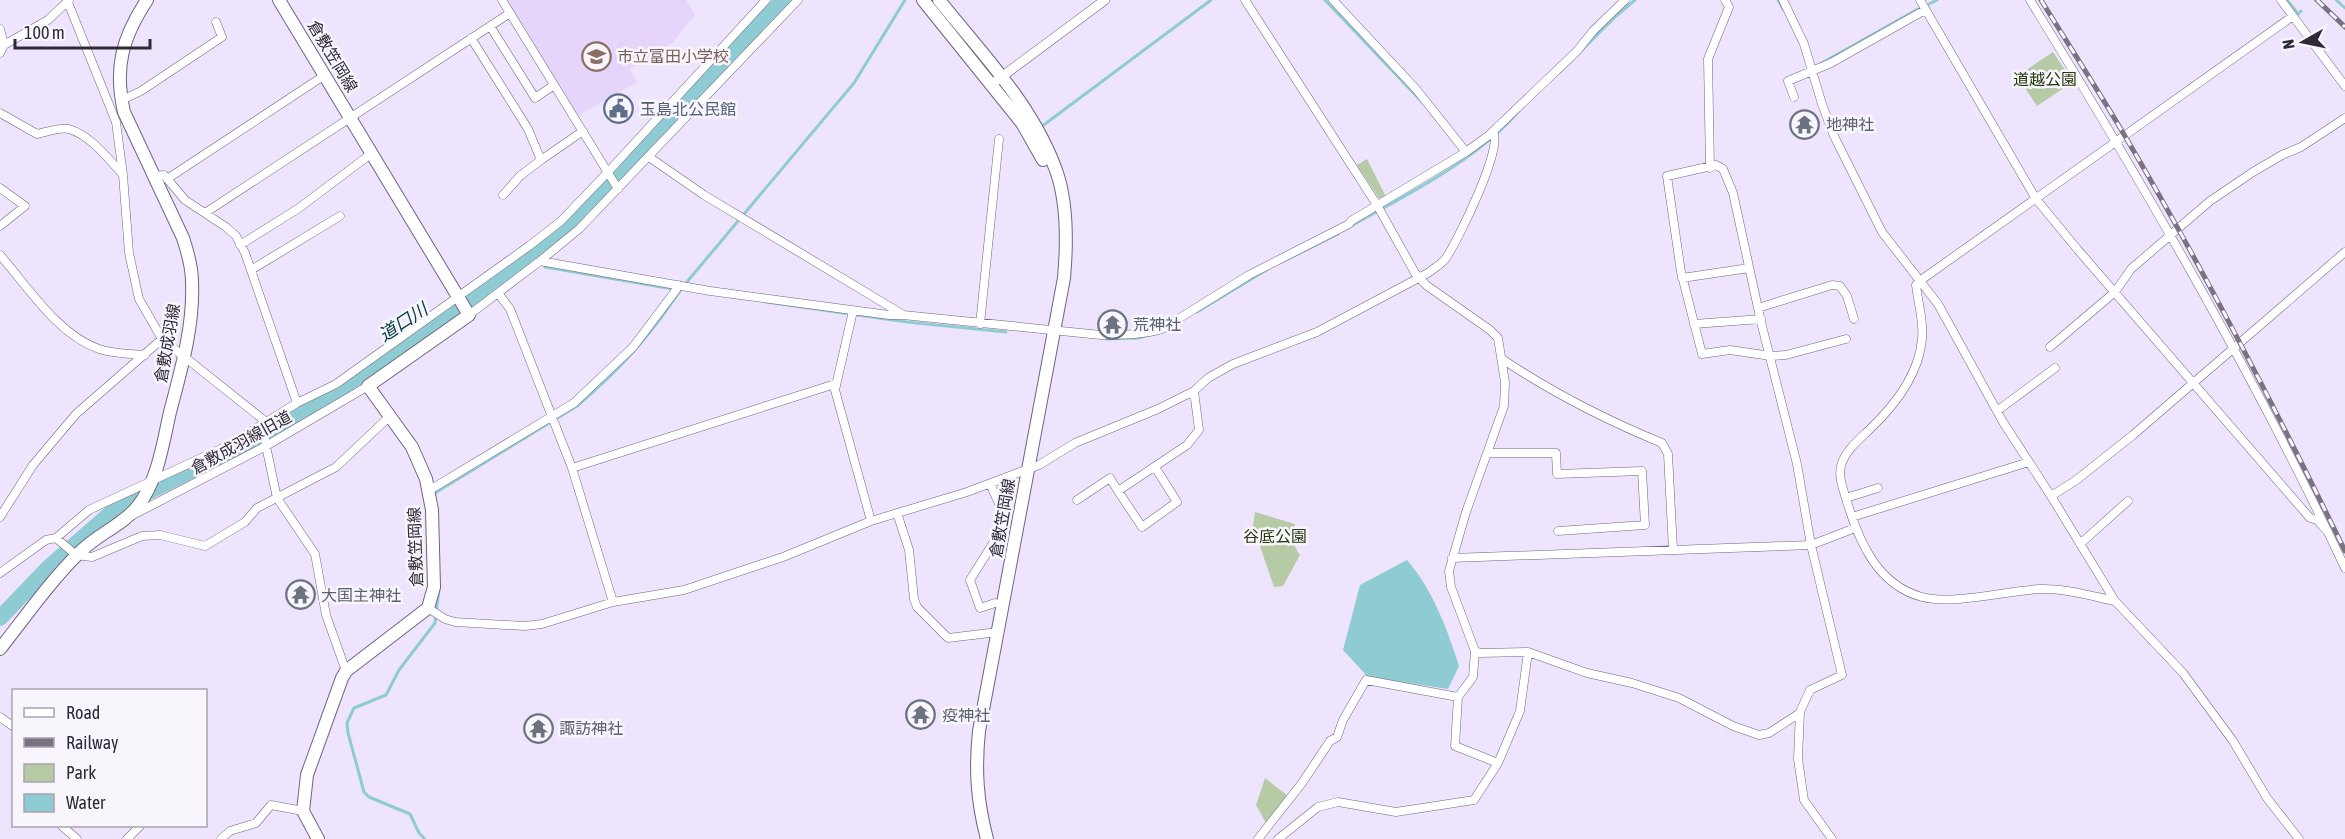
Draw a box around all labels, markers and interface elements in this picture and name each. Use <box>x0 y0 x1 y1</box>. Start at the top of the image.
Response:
scale bar <box>15 12 150 50</box>
north arrow <box>2273 12 2333 72</box>
street label: 倉敷笠岡線 <box>305 17 361 95</box>
text: 100 m <box>24 22 65 43</box>
text: N <box>2279 38 2298 50</box>
school or university icon: 市立富田小学校 <box>580 40 612 72</box>
place label: 市立富田小学校 <box>617 47 729 65</box>
park label: 道越公園 <box>2013 70 2077 88</box>
public building icon: 玉島北公民館 <box>603 93 635 125</box>
place label: 玉島北公民館 <box>640 100 736 118</box>
temple icon: 地神社 <box>1789 108 1821 140</box>
place label: 地神社 <box>1826 115 1874 133</box>
water label: 道口川 <box>375 297 433 346</box>
street label: 倉敷成羽線 <box>151 302 183 384</box>
temple icon: 荒神社 <box>1096 308 1128 340</box>
place label: 荒神社 <box>1133 315 1181 333</box>
street label: 倉敷成羽線旧道 <box>188 407 294 477</box>
street label: 倉敷笠岡線 <box>986 477 1018 559</box>
street label: 倉敷笠岡線 <box>405 507 425 587</box>
park label: 谷底公園 <box>1243 527 1307 545</box>
temple icon: 大国主神社 <box>284 579 316 611</box>
place label: 大国主神社 <box>321 586 401 604</box>
legend <box>12 689 207 827</box>
temple icon: 疫神社 <box>905 699 937 731</box>
text: Road <box>66 702 100 723</box>
place label: 疫神社 <box>942 706 990 724</box>
temple icon: 諏訪神社 <box>522 712 554 744</box>
place label: 諏訪神社 <box>559 719 623 737</box>
text: Railway <box>66 732 118 753</box>
text: Park <box>66 762 96 783</box>
text: Water <box>66 792 106 813</box>

